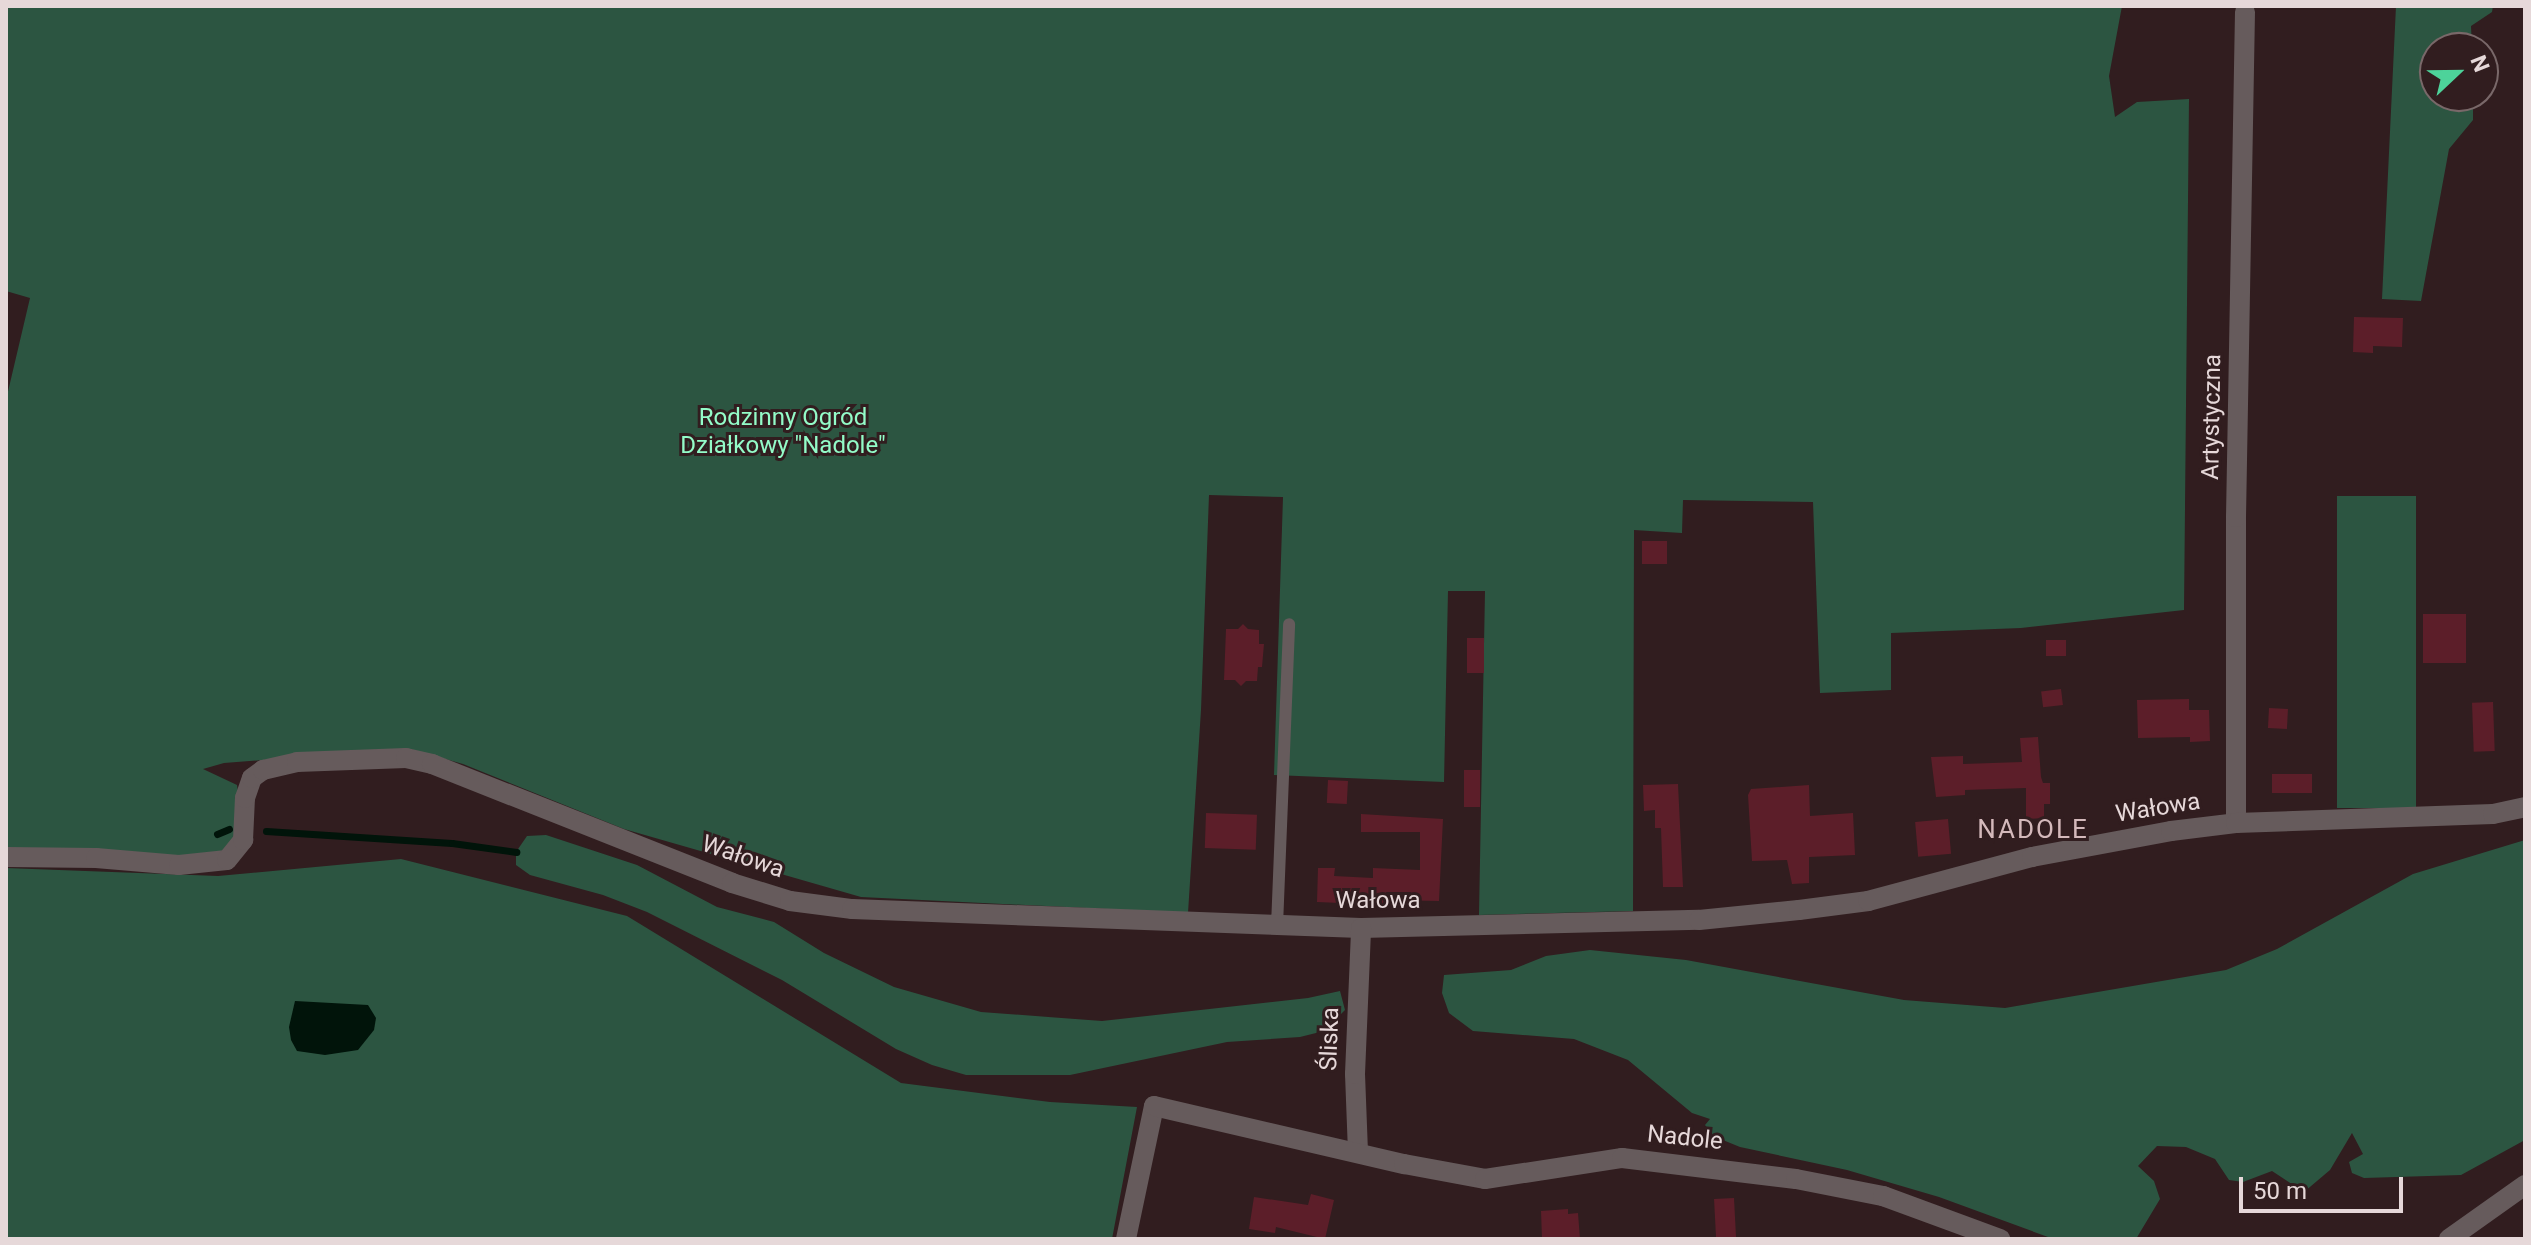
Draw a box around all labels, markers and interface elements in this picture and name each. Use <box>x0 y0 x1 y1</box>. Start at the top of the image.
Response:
north arrow <box>2419 32 2499 112</box>
text: N <box>2465 52 2494 75</box>
street label: Artystyczna <box>2197 354 2227 480</box>
park label: Rodzinny Ogród Działkowy "Nadole" <box>680 404 886 460</box>
street label: Wałowa <box>2114 787 2202 829</box>
district label: NADOLE <box>1977 814 2089 846</box>
street label: Wałowa <box>698 830 788 884</box>
street label: Wałowa <box>1335 887 1421 915</box>
street label: Śliska <box>1315 1007 1345 1071</box>
street label: Nadole <box>1646 1120 1724 1156</box>
scale bar <box>2243 1161 2407 1211</box>
text: 50 m <box>2253 1177 2307 1205</box>

